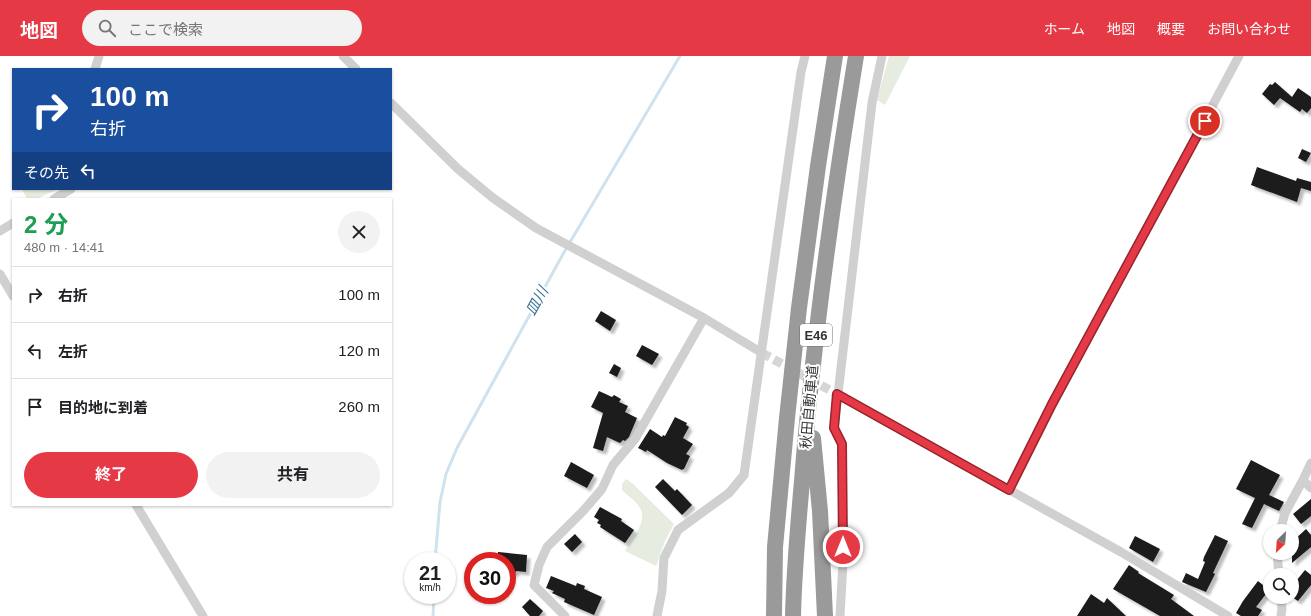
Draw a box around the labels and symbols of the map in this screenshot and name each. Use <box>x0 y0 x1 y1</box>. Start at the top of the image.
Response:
pin <box>1188 104 1222 138</box>
water label: 皿川 <box>522 282 552 318</box>
road number: E46 <box>800 324 832 346</box>
street label: 秋田自動車道 <box>797 364 821 450</box>
north arrow <box>1263 524 1299 560</box>
position arrow <box>822 526 864 568</box>
speed limit sign: 30 <box>464 552 516 604</box>

